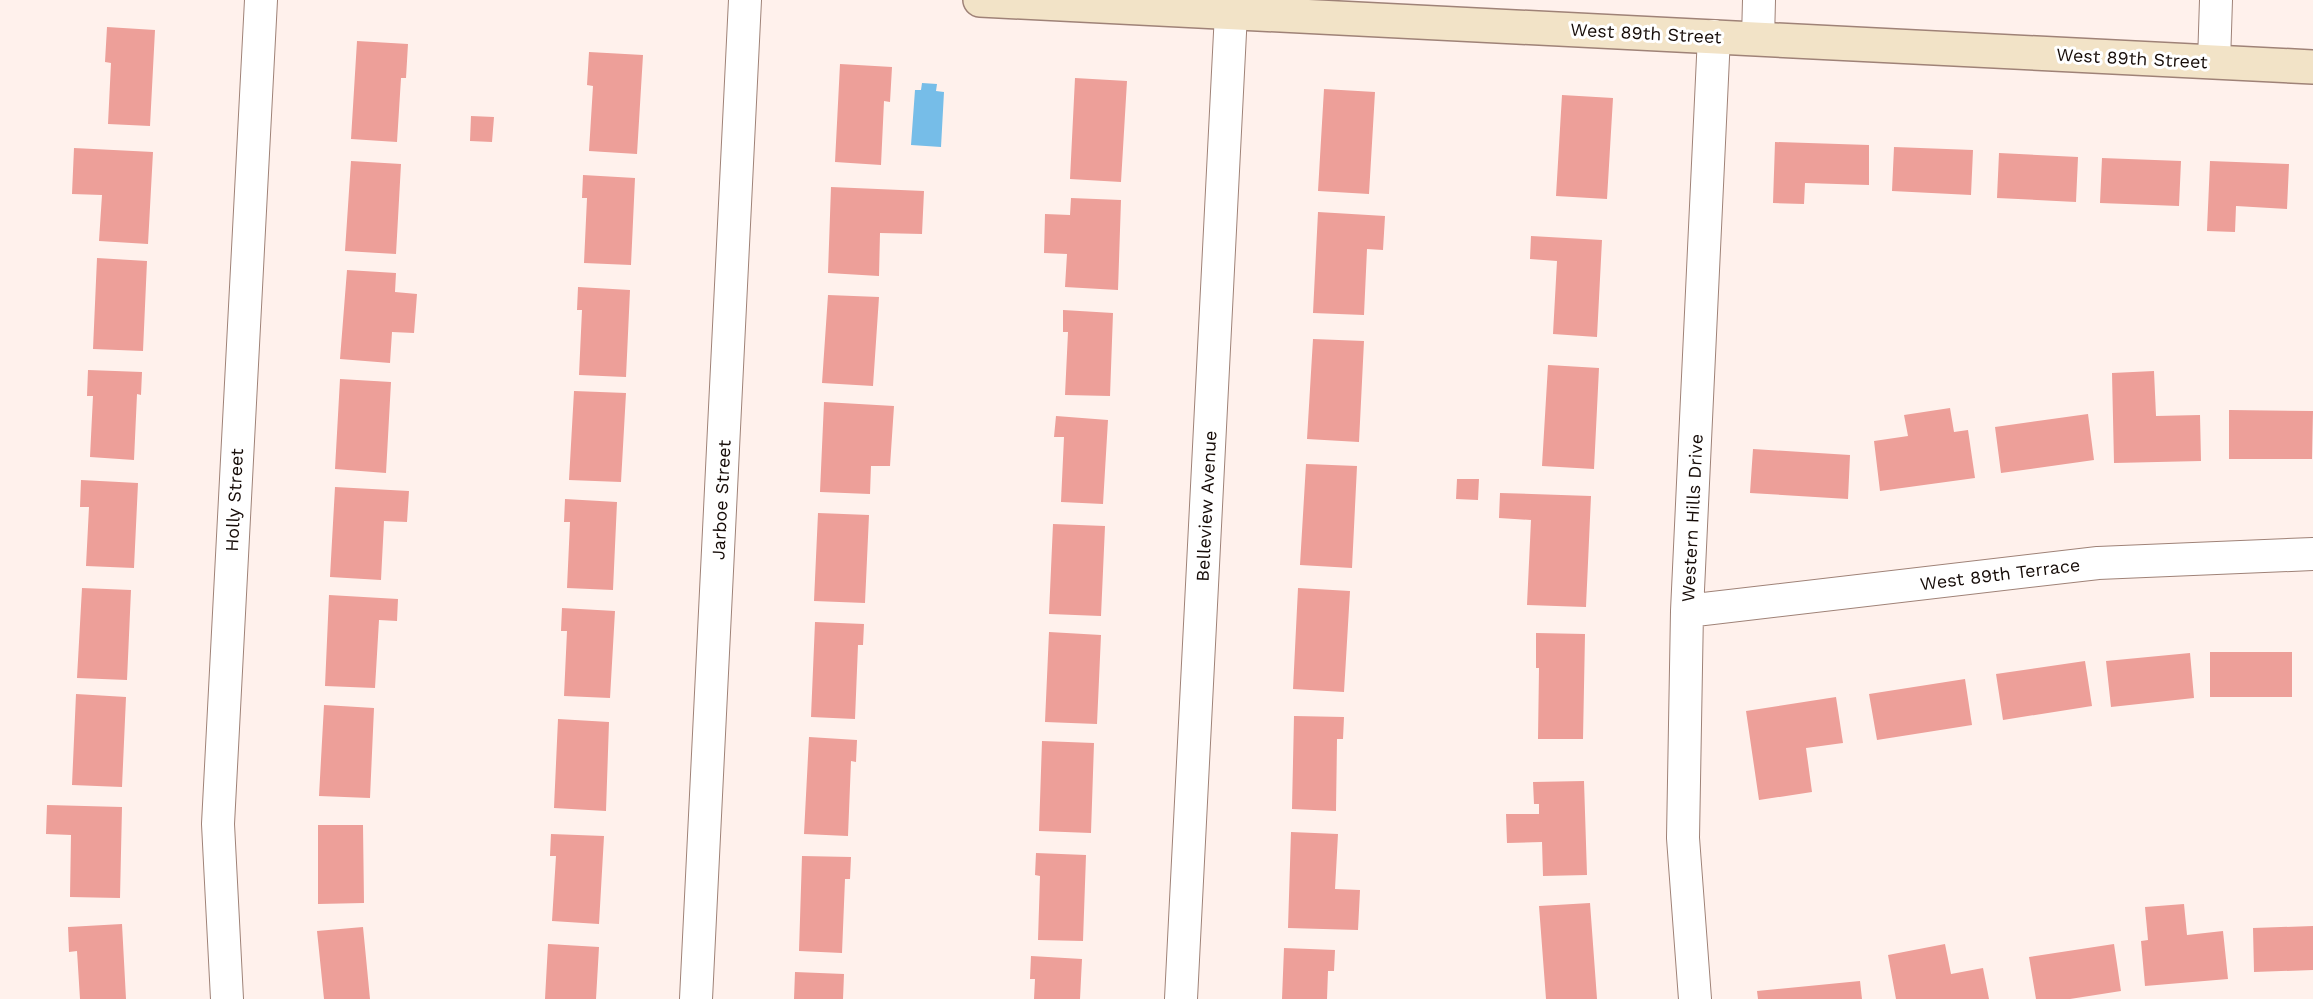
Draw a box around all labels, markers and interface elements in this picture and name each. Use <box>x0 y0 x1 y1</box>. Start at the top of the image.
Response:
street label: West 89th Street <box>1570 19 1723 47</box>
street label: West 89th Street <box>2056 44 2209 72</box>
street label: Belleview Avenue <box>1192 430 1220 582</box>
street label: Western Hills Drive <box>1677 433 1707 603</box>
street label: Jarboe Street <box>707 439 735 561</box>
street label: Holly Street <box>221 447 247 552</box>
street label: West 89th Terrace <box>1919 554 2081 594</box>

